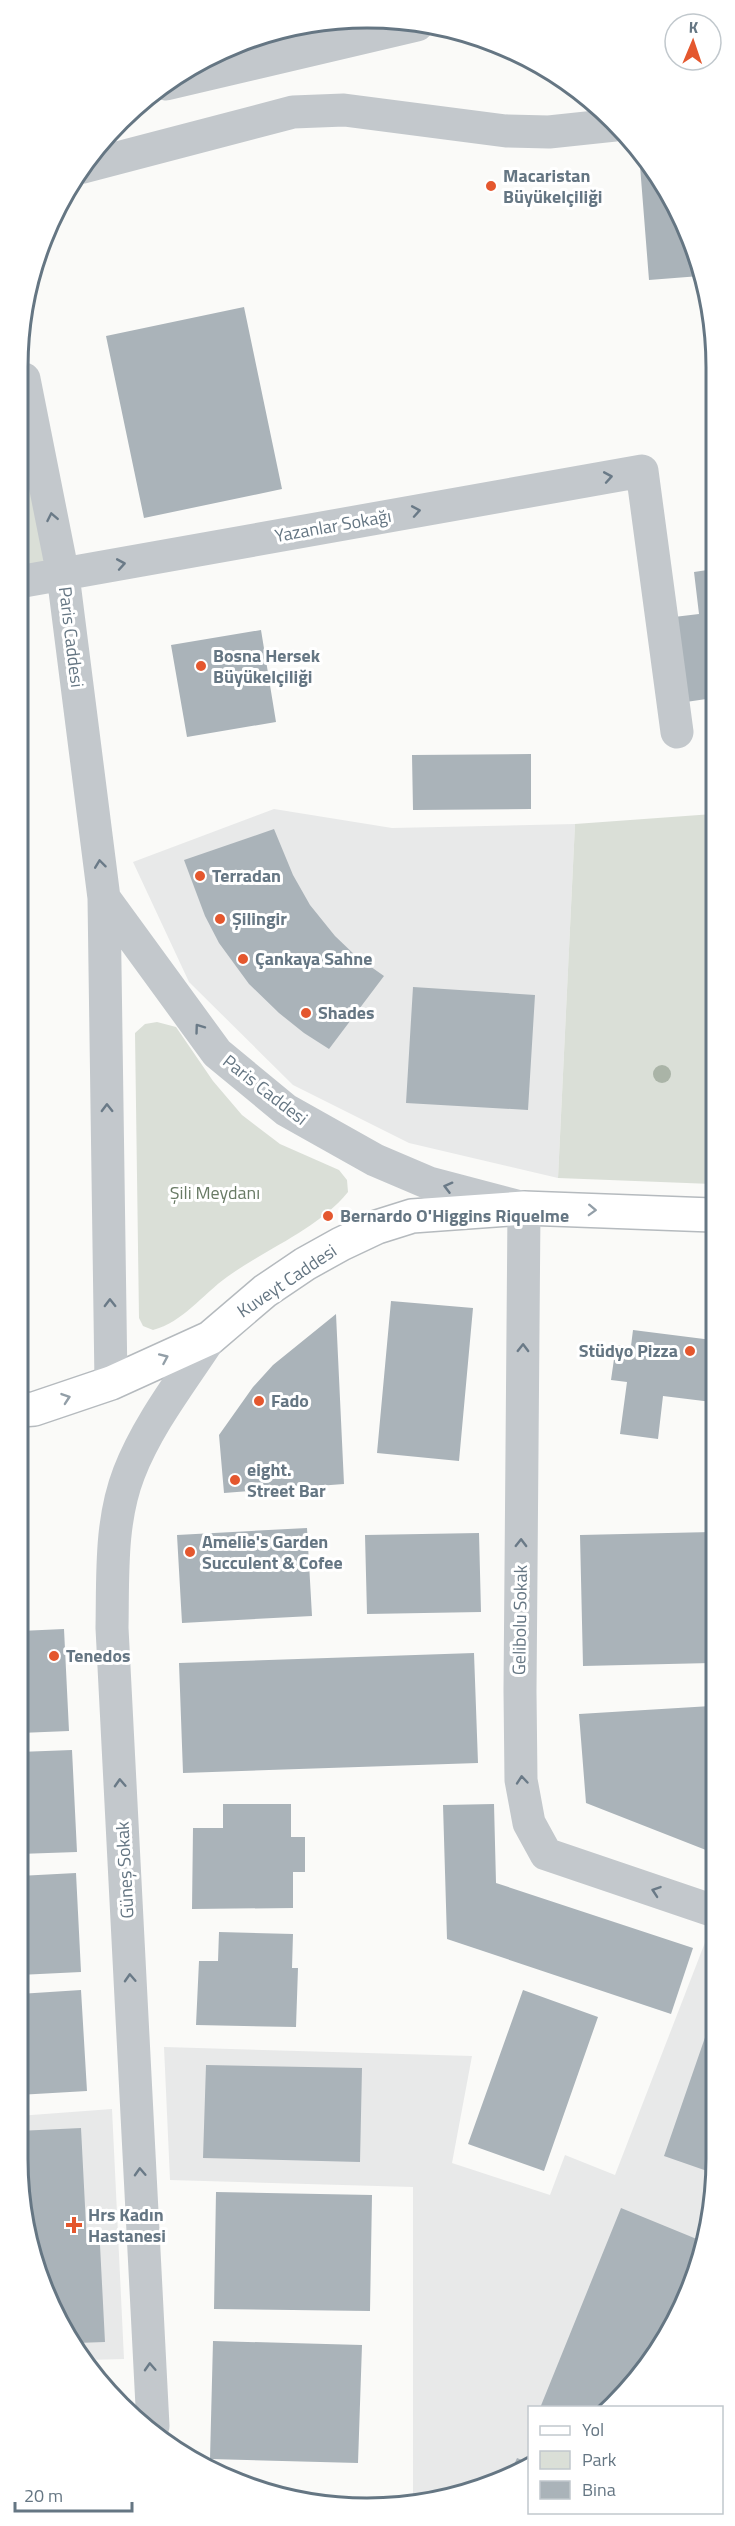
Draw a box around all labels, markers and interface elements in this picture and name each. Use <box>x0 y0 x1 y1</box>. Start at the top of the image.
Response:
north arrow <box>663 12 723 72</box>
text: K <box>688 15 699 39</box>
place label: Macaristan Büyükelçiliği <box>503 162 602 210</box>
marker: Macaristan Büyükelçiliği <box>484 179 498 193</box>
one-way arrow <box>602 471 612 484</box>
street label: Yazanlar Sokağı <box>273 502 393 549</box>
one-way arrow <box>410 505 420 518</box>
one-way arrow <box>46 513 59 523</box>
one-way arrow <box>115 558 125 571</box>
street label: Paris Caddesi <box>52 585 91 689</box>
place label: Bosna Hersek Büyükelçiliği <box>213 642 321 690</box>
marker: Bosna Hersek Büyükelçiliği <box>194 659 208 673</box>
one-way arrow <box>94 860 106 869</box>
place label: Terradan <box>212 862 281 889</box>
marker: Terradan <box>193 869 207 883</box>
place label: Şilingir <box>232 905 287 932</box>
marker: Şilingir <box>213 912 227 926</box>
place label: Çankaya Sahne <box>255 945 372 972</box>
marker: Çankaya Sahne <box>236 952 250 966</box>
place label: Shades <box>318 999 375 1026</box>
marker: Shades <box>299 1006 313 1020</box>
one-way arrow <box>195 1024 206 1035</box>
street label: Paris Caddesi <box>217 1048 314 1131</box>
one-way arrow <box>101 1104 113 1113</box>
park label: Şili Meydanı <box>170 1179 260 1206</box>
one-way arrow <box>443 1182 453 1195</box>
place label: Bernardo O'Higgins Riquelme <box>340 1202 569 1229</box>
one-way arrow <box>587 1204 596 1216</box>
marker: Bernardo O'Higgins Riquelme <box>321 1209 335 1223</box>
street label: Kuveyt Caddesi <box>231 1237 342 1324</box>
one-way arrow <box>104 1299 116 1308</box>
place label: Stüdyo Pizza <box>579 1337 678 1364</box>
one-way arrow <box>517 1343 529 1352</box>
marker: Stüdyo Pizza <box>683 1344 697 1358</box>
one-way arrow <box>158 1354 169 1366</box>
place label: Fado <box>271 1387 309 1414</box>
one-way arrow <box>60 1392 71 1405</box>
marker: Fado <box>252 1394 266 1408</box>
place label: eight. Street Bar <box>247 1456 326 1504</box>
marker: eight. Street Bar <box>228 1473 242 1487</box>
place label: Amelie's Garden Succulent & Cofee <box>202 1528 343 1576</box>
one-way arrow <box>515 1538 527 1547</box>
marker: Amelie's Garden Succulent & Cofee <box>183 1545 197 1559</box>
street label: Gelibolu Sokak <box>505 1564 534 1675</box>
place label: Tenedos <box>66 1642 131 1669</box>
marker: Tenedos <box>47 1649 61 1663</box>
one-way arrow <box>516 1775 529 1784</box>
one-way arrow <box>114 1778 127 1787</box>
street label: Güneş Sokak <box>108 1820 141 1919</box>
one-way arrow <box>651 1886 662 1899</box>
one-way arrow <box>124 1973 137 1982</box>
one-way arrow <box>134 2168 147 2177</box>
place label: Hrs Kadın Hastanesi <box>88 2201 166 2249</box>
marker: Hrs Kadın Hastanesi <box>65 2216 83 2234</box>
one-way arrow <box>143 2363 156 2372</box>
legend <box>528 2406 723 2514</box>
text: Yol <box>582 2416 604 2443</box>
text: Park <box>582 2446 617 2473</box>
scale bar <box>15 2475 132 2513</box>
text: Bina <box>582 2476 616 2503</box>
text: 20 m <box>24 2482 63 2509</box>

